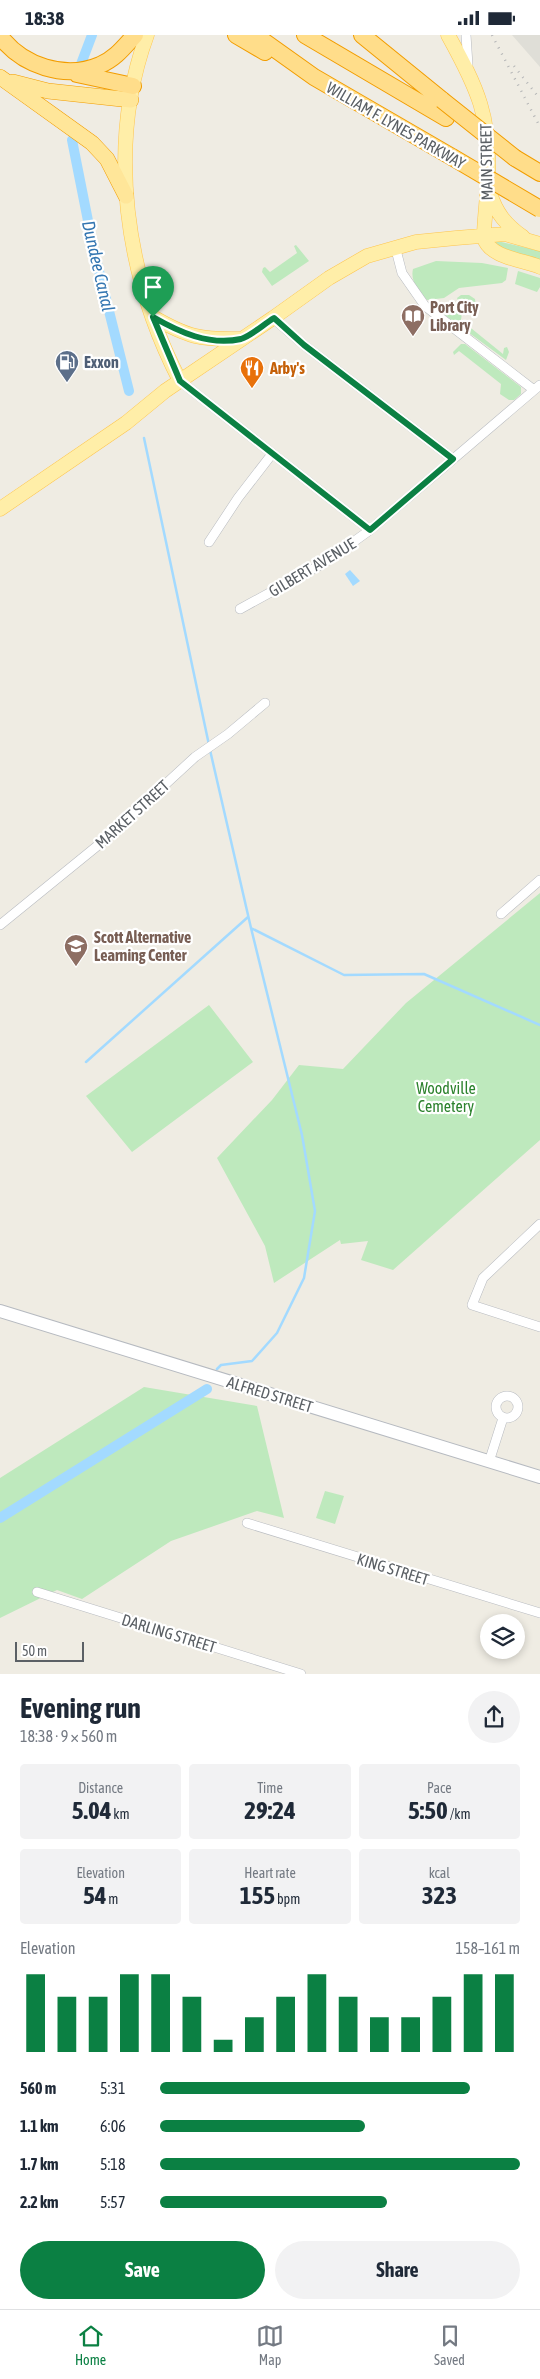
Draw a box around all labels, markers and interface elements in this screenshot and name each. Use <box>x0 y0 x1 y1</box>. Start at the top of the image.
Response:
text: 18:38 <box>25 7 64 29</box>
street label: WILLIAM F. LYNES PARKWAY <box>323 78 469 173</box>
street label: MAIN STREET <box>476 124 496 200</box>
water label: Dundee Canal <box>78 218 119 313</box>
pin <box>132 266 174 317</box>
icon: arrive <box>139 273 167 301</box>
place label: Port City Library <box>430 298 479 334</box>
library icon: Port City Library <box>400 303 426 337</box>
fuel station icon: Exxon <box>54 349 80 383</box>
place label: Exxon <box>84 353 119 371</box>
restaurant icon: Arby's <box>239 355 265 389</box>
place label: Arby's <box>269 359 305 377</box>
street label: GILBERT AVENUE <box>265 534 359 600</box>
street label: MARKET STREET <box>91 776 173 852</box>
place label: Scott Alternative Learning Center <box>94 928 191 964</box>
school or university icon: Scott Alternative Learning Center <box>63 933 89 967</box>
park label: Woodville Cemetery <box>416 1079 476 1116</box>
street label: ALFRED STREET <box>225 1372 315 1416</box>
street label: KING STREET <box>355 1550 431 1588</box>
street label: DARLING STREET <box>120 1610 218 1656</box>
map controls <box>480 1614 525 1659</box>
button: layers <box>480 1614 525 1659</box>
scale bar <box>15 1639 84 1662</box>
text: 50 m <box>22 1643 47 1659</box>
button: share <box>468 1691 520 1743</box>
text: Evening run <box>20 1692 141 1724</box>
text: 18:38 · 9 × 560 m <box>20 1727 117 1745</box>
text: Distance <box>78 1780 123 1796</box>
text: Time <box>257 1780 283 1796</box>
text: Pace <box>427 1780 452 1796</box>
text: 5.04 <box>72 1796 111 1824</box>
text: 29:24 <box>244 1796 296 1824</box>
text: 5:50 <box>408 1796 448 1824</box>
text: km <box>111 1806 130 1822</box>
text: /km <box>448 1806 471 1822</box>
text: Elevation <box>76 1865 125 1881</box>
text: Heart rate <box>244 1865 296 1881</box>
text: kcal <box>429 1865 450 1881</box>
text: 54 <box>83 1881 106 1909</box>
text: 155 <box>240 1881 275 1909</box>
text: 323 <box>422 1881 457 1909</box>
text: m <box>106 1891 118 1907</box>
text: bpm <box>275 1891 300 1907</box>
text: Elevation <box>20 1939 75 1957</box>
text: 158–161 m <box>456 1939 520 1957</box>
text: 560 m <box>20 2079 56 2097</box>
text: 5:31 <box>100 2079 125 2097</box>
text: 1.1 km <box>20 2117 59 2135</box>
text: 6:06 <box>100 2117 126 2135</box>
text: 1.7 km <box>20 2155 59 2173</box>
text: 5:18 <box>100 2155 125 2173</box>
text: 2.2 km <box>20 2193 59 2211</box>
text: 5:57 <box>100 2193 125 2211</box>
button: Save <box>20 2241 265 2299</box>
button: Share <box>275 2241 520 2299</box>
tab: Home <box>75 2322 106 2368</box>
tab: Map <box>256 2322 284 2368</box>
tab: Saved <box>434 2322 465 2368</box>

